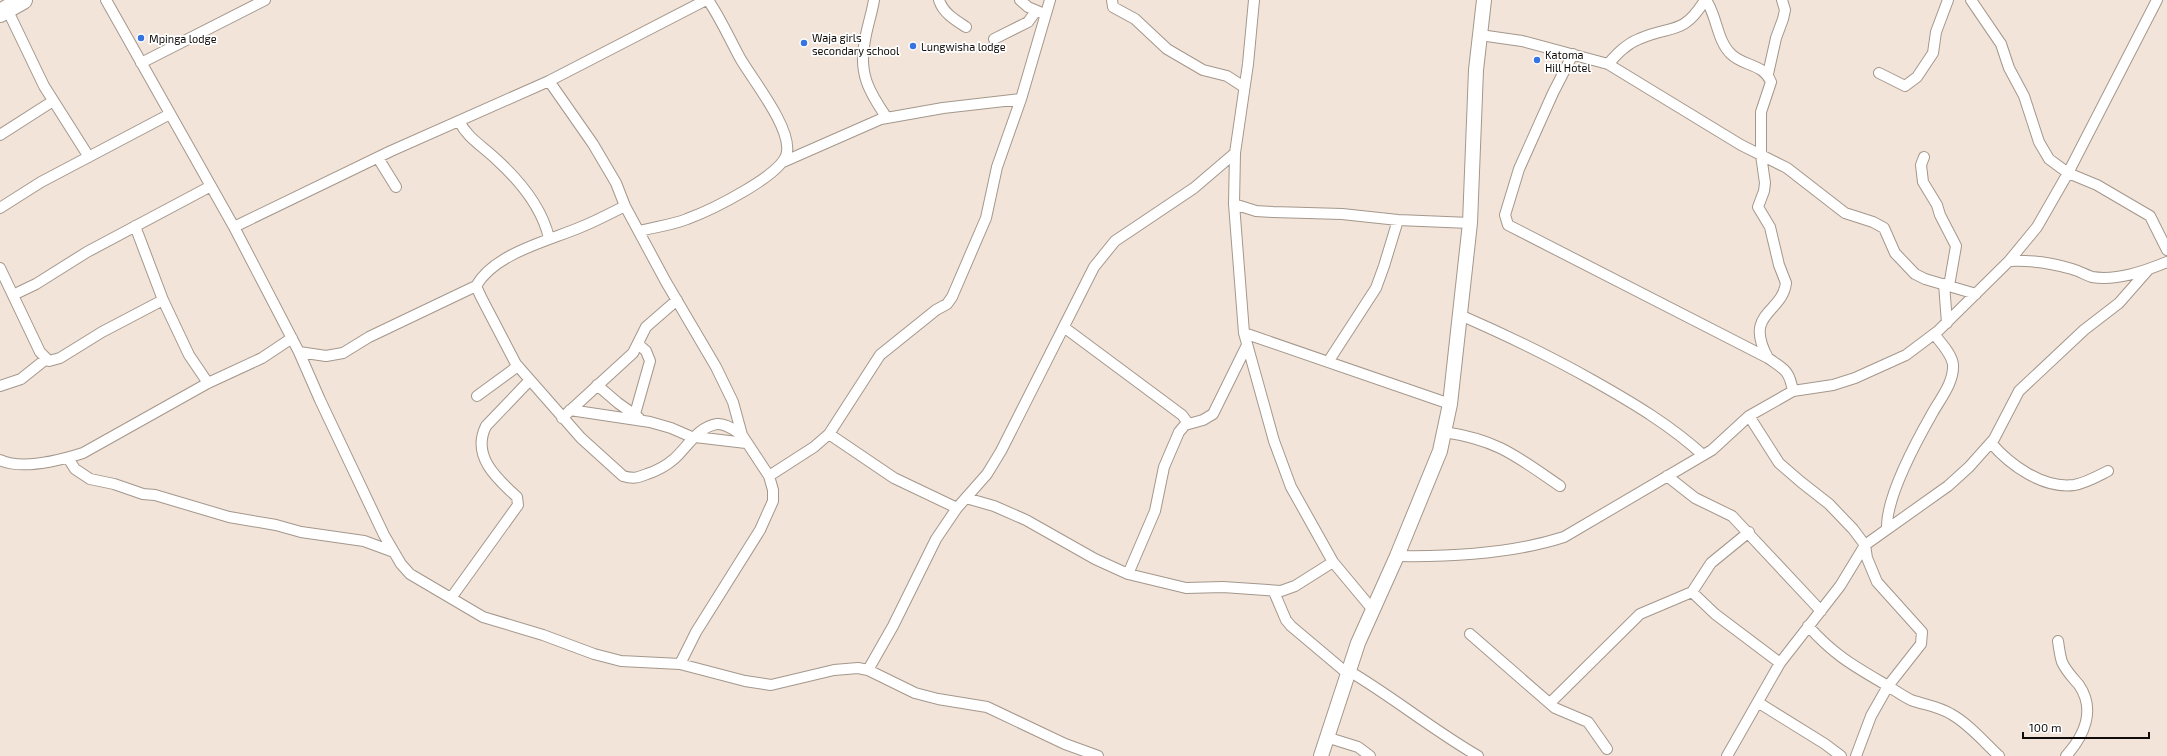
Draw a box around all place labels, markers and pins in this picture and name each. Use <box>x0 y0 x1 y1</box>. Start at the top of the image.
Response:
place label: Waja girls secondary school <box>812 31 900 57</box>
place label: Mpinga lodge <box>149 32 217 45</box>
marker: Mpinga lodge <box>136 33 146 43</box>
marker: Waja girls secondary school <box>799 38 809 48</box>
place label: Lungwisha lodge <box>921 40 1006 53</box>
marker: Lungwisha lodge <box>908 41 918 51</box>
place label: Katoma Hill Hotel <box>1545 48 1591 74</box>
marker: Katoma Hill Hotel <box>1532 55 1542 65</box>

